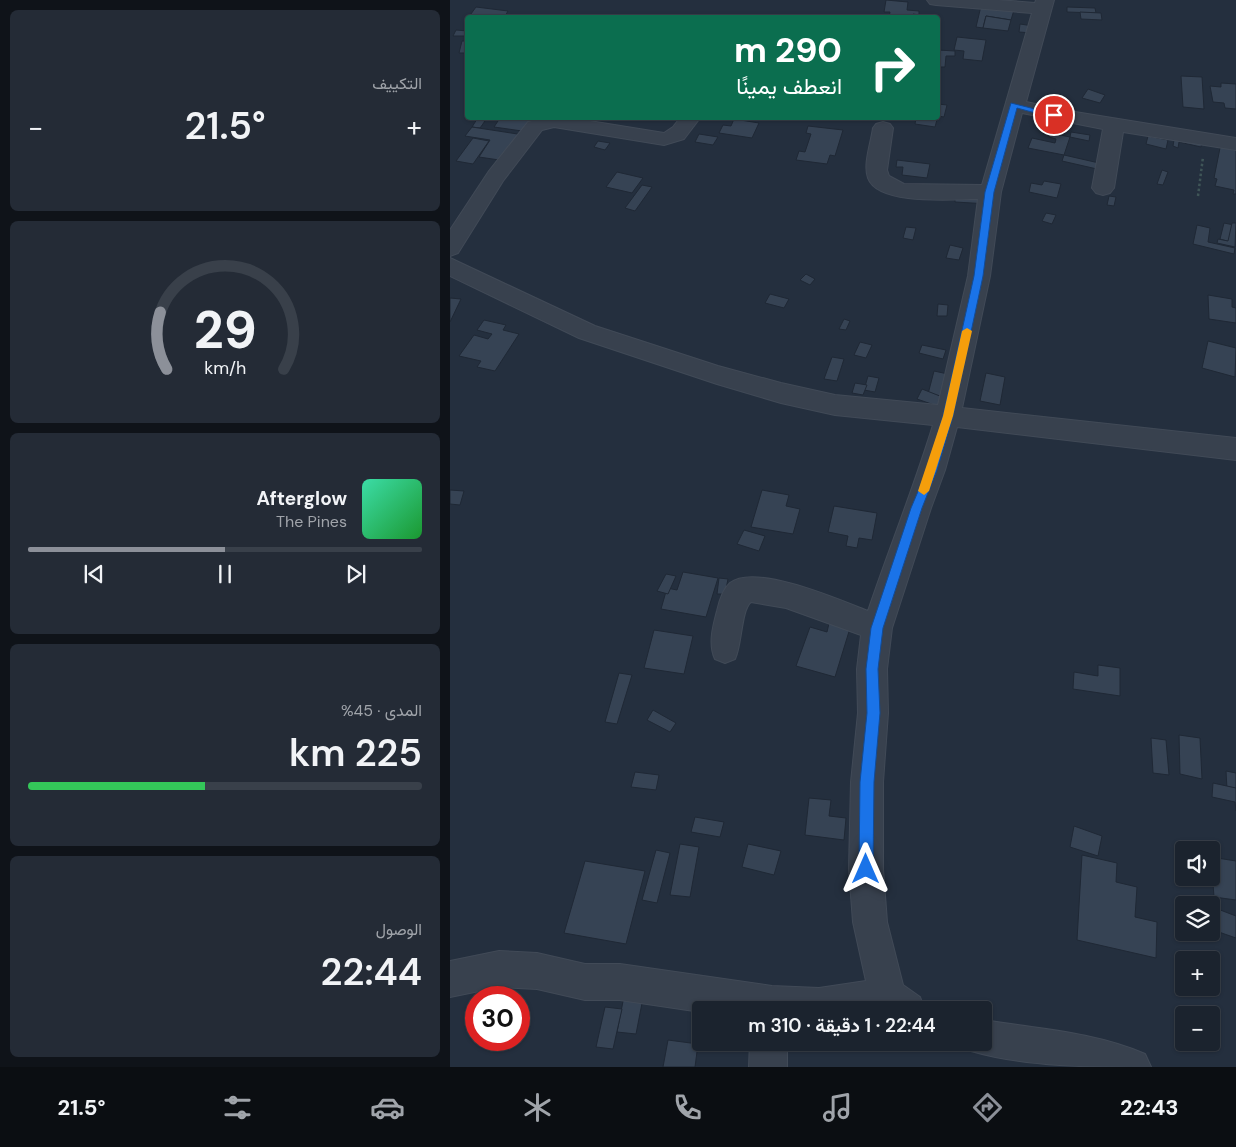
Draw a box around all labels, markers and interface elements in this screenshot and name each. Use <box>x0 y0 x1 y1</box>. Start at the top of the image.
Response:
text: 290 m <box>734 27 842 73</box>
icon: right <box>860 35 925 100</box>
text: انعطف يمينًا <box>736 72 842 101</box>
text: التكييف <box>372 73 422 94</box>
pin <box>1033 94 1075 136</box>
text: 21.5° <box>184 101 266 151</box>
icon: arrive <box>1040 101 1068 129</box>
text: − <box>28 109 43 146</box>
text: + <box>407 109 422 146</box>
text: 29 <box>194 296 256 364</box>
text: km/h <box>204 356 246 380</box>
text: Afterglow <box>256 486 347 511</box>
text: The Pines <box>276 511 347 532</box>
icon: previous <box>80 560 108 588</box>
icon: pause <box>211 560 239 588</box>
icon: next <box>342 560 370 588</box>
text: المدى · 45% <box>341 700 422 721</box>
text: 225 km <box>289 728 422 778</box>
map controls <box>1175 841 1220 1051</box>
button: sound <box>1175 841 1220 886</box>
position arrow <box>839 842 891 894</box>
button: layers <box>1175 896 1220 941</box>
text: الوصول <box>376 919 422 940</box>
text: 22:44 <box>321 947 422 997</box>
button: + <box>1175 951 1220 996</box>
speed limit sign: 30 <box>465 986 530 1051</box>
button: − <box>1175 1006 1220 1051</box>
text: 22:44 · 1 دقيقة · 310 m <box>748 1013 936 1038</box>
icon: filters <box>220 1090 255 1125</box>
icon: car <box>370 1090 405 1125</box>
icon: climate <box>520 1090 555 1125</box>
icon: phone <box>670 1090 705 1125</box>
icon: music <box>820 1090 855 1125</box>
icon: directions <box>970 1090 1005 1125</box>
text: 21.5° <box>58 1093 105 1122</box>
text: 22:43 <box>1120 1093 1179 1122</box>

